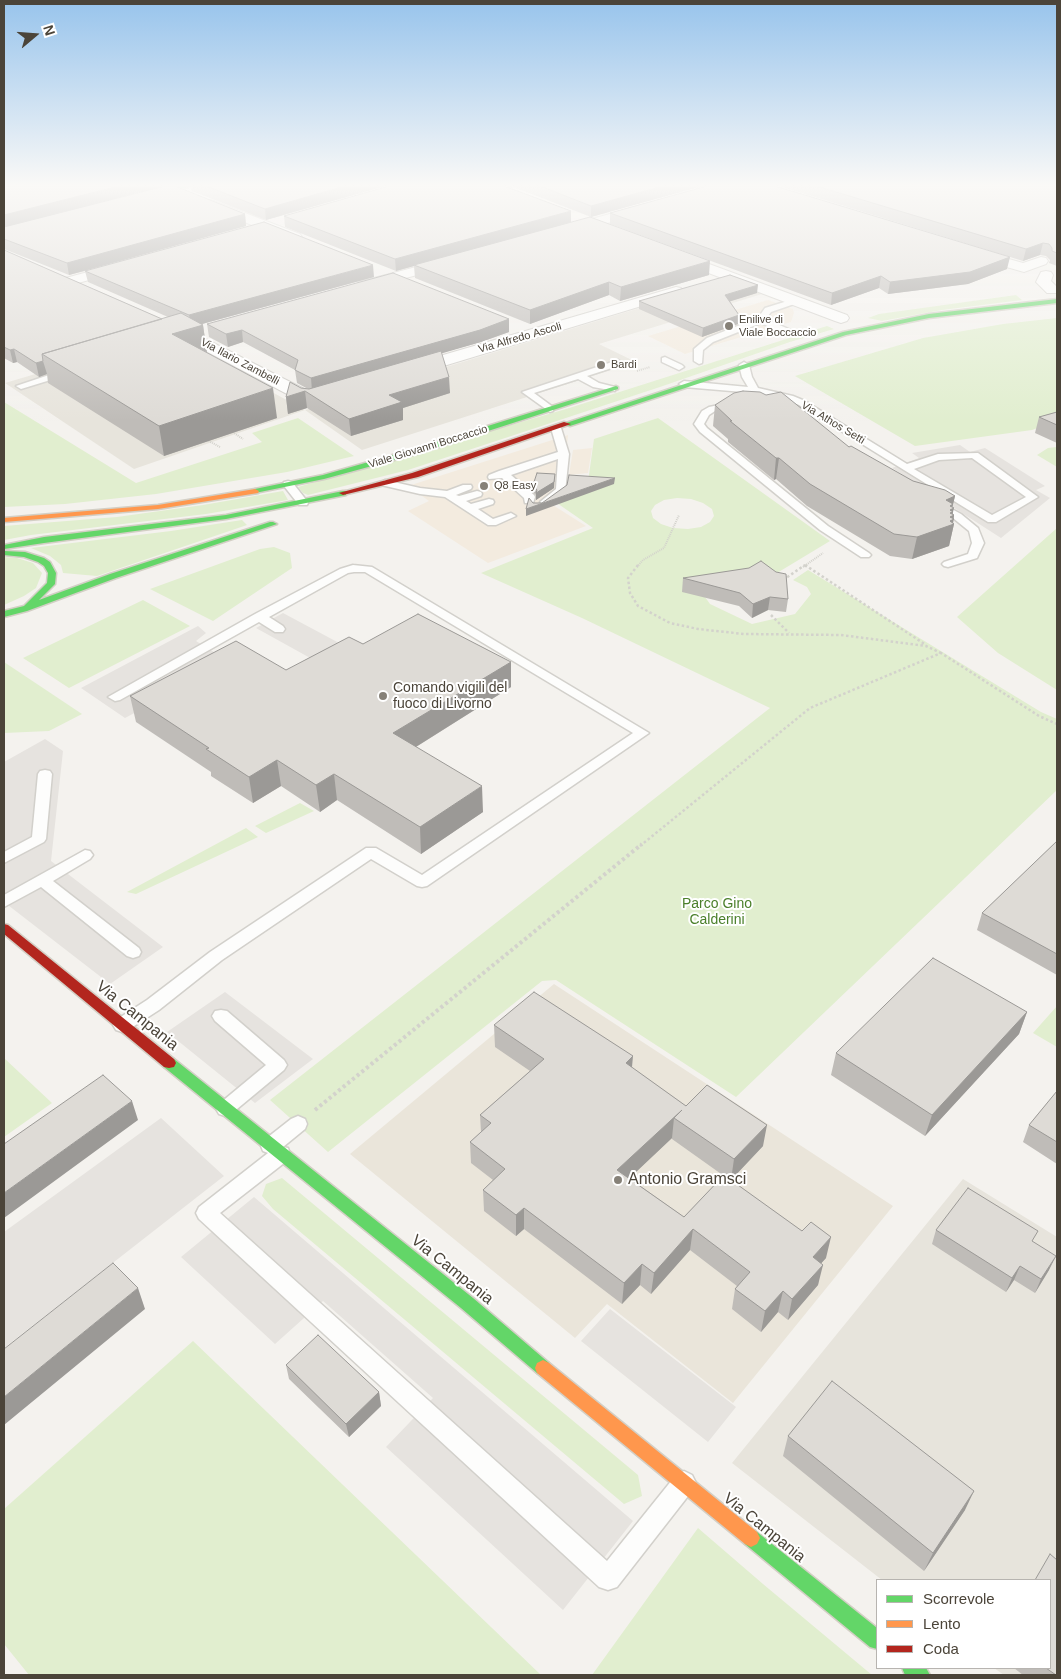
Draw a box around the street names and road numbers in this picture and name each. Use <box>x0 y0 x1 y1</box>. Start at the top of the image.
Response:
street label: Via Alfredo Ascoli <box>477 320 563 356</box>
street label: Via Ilario Zambelli <box>198 336 282 388</box>
street label: Via Athos Setti <box>799 399 867 447</box>
street label: Viale Giovanni Boccaccio <box>367 423 489 471</box>
street label: Via Campania <box>92 977 182 1055</box>
street label: Via Campania <box>407 1231 497 1309</box>
street label: Via Campania <box>719 1489 809 1567</box>

